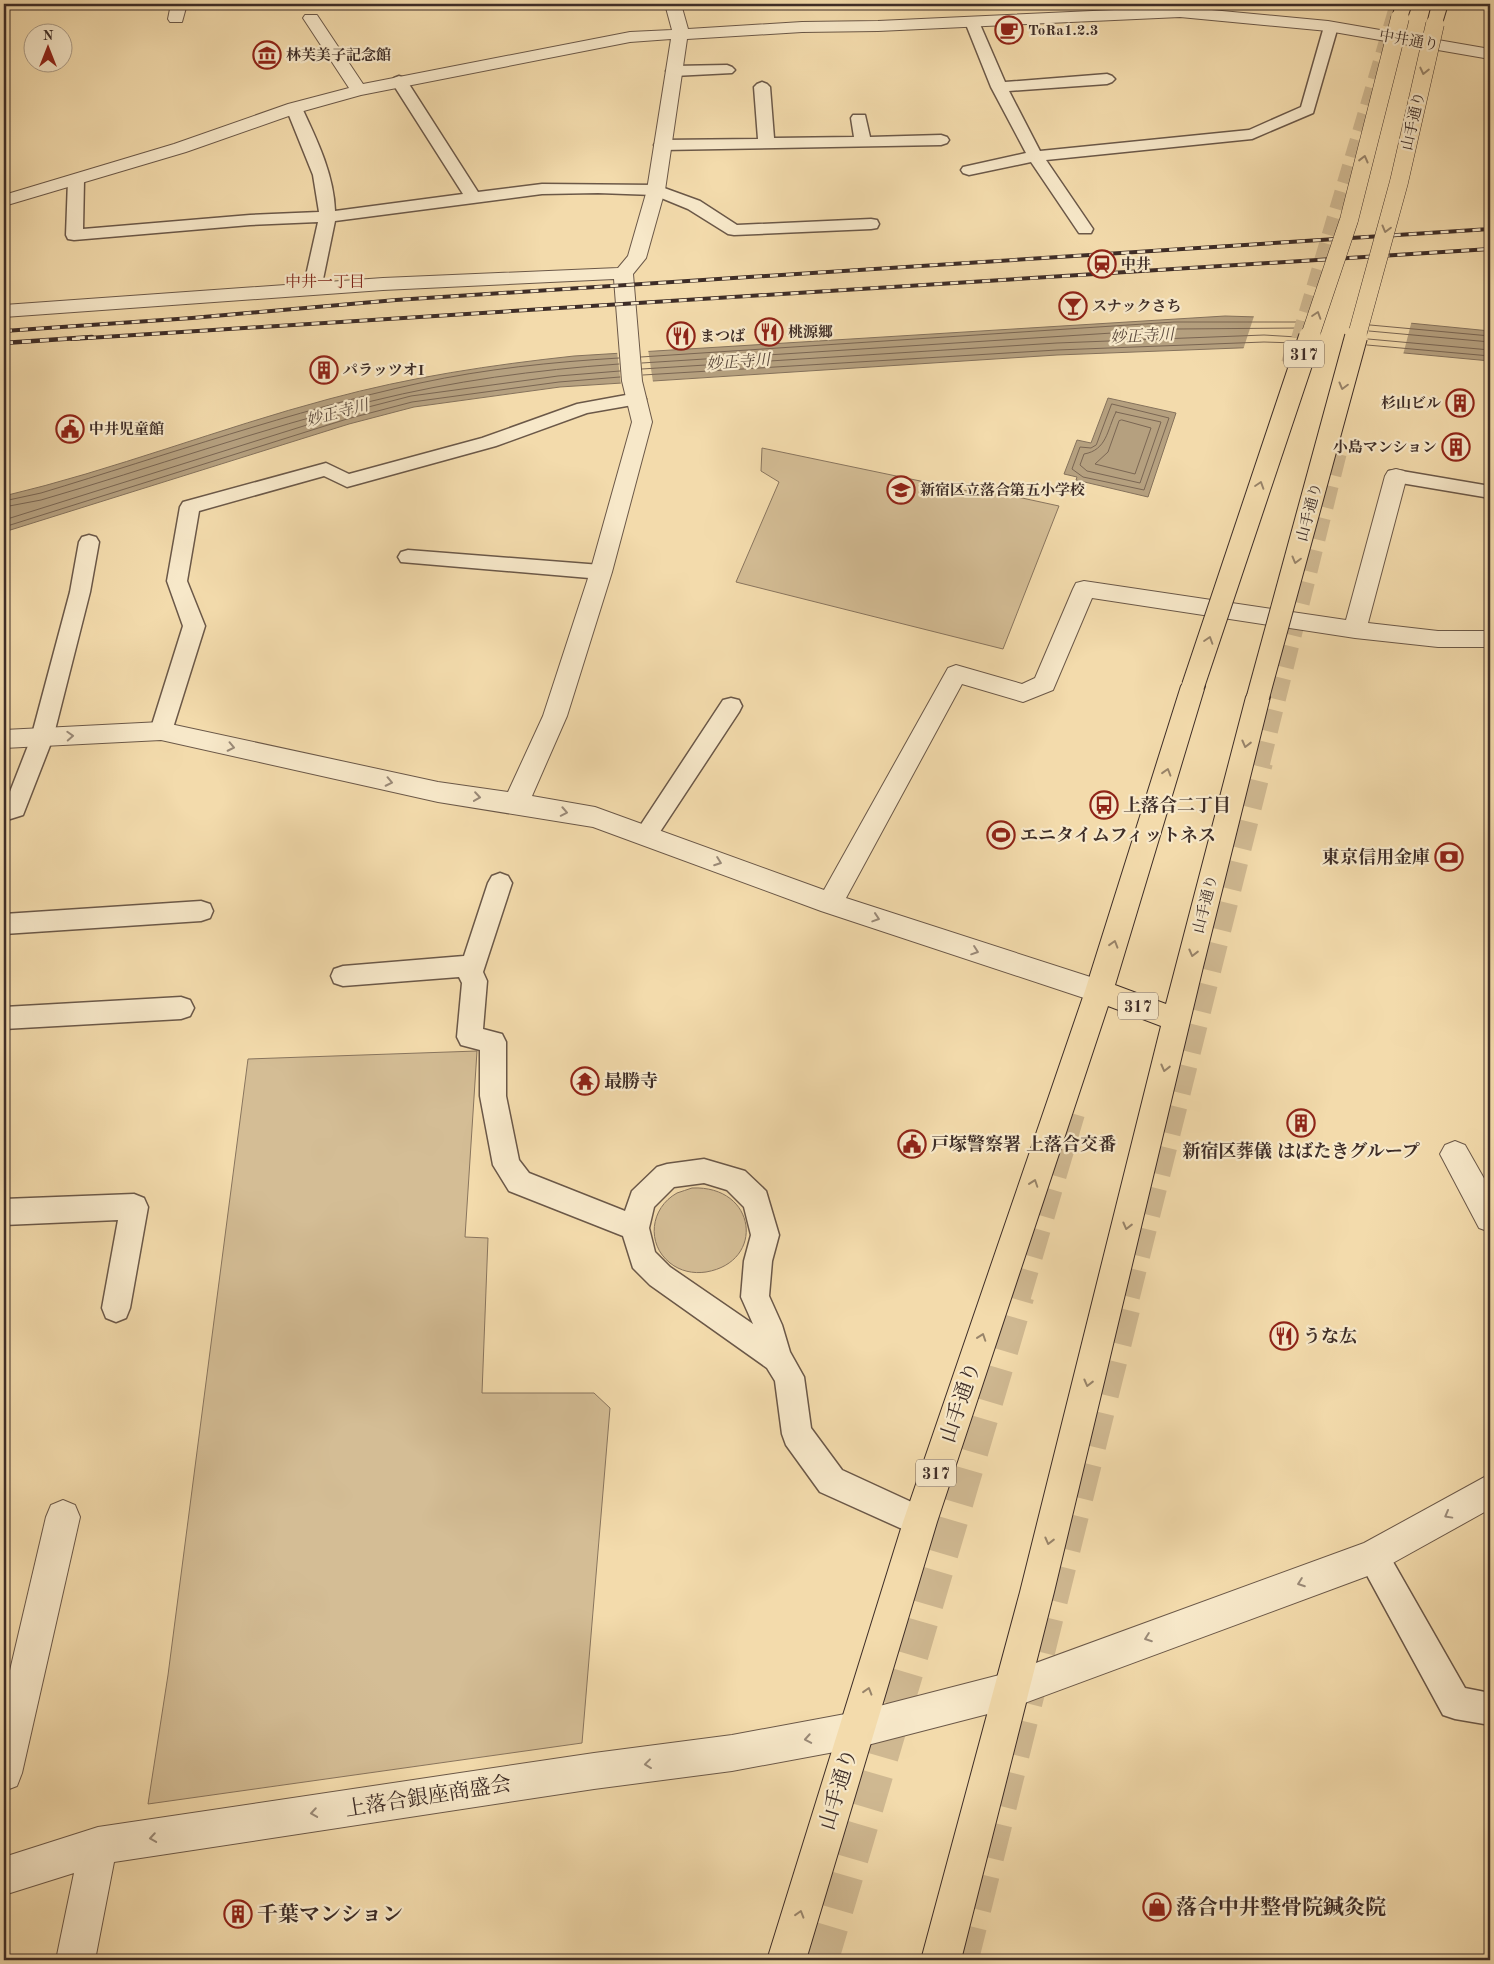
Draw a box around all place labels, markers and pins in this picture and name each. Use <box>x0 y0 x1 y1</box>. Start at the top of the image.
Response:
cafe icon: ToRa1.2.3 <box>994 15 1024 45</box>
place label: ToRa1.2.3 <box>1028 24 1098 39</box>
museum icon: 林芙美子記念館 <box>252 40 282 70</box>
place label: 林芙美子記念館 <box>286 47 391 64</box>
station icon: 中井 <box>1087 249 1117 279</box>
place label: 中井 <box>1121 256 1151 273</box>
bar icon: スナックさち <box>1058 291 1088 321</box>
place label: スナックさち <box>1092 299 1181 315</box>
restaurant icon: 桃源郷 <box>754 317 784 347</box>
restaurant icon: まつば <box>666 321 696 351</box>
place label: 桃源郷 <box>788 324 833 341</box>
place label: まつば <box>700 328 746 345</box>
building icon: パラッツオI <box>309 355 339 385</box>
place label: パラッツオI <box>343 362 424 379</box>
building icon: 杉山ビル <box>1445 388 1475 418</box>
place label: 杉山ビル <box>1381 395 1441 412</box>
public building icon: 中井児童館 <box>55 414 85 444</box>
place label: 中井児童館 <box>89 421 164 438</box>
building icon: 小島マンション <box>1441 432 1471 462</box>
place label: 小島マンション <box>1333 439 1437 456</box>
school or university icon: 新宿区立落合第五小学校 <box>886 475 916 505</box>
place label: 新宿区立落合第五小学校 <box>920 482 1085 499</box>
bus stop icon: 上落合二丁目 <box>1089 790 1119 820</box>
place label: 上落合二丁目 <box>1123 795 1231 815</box>
sports icon: エニタイムフィットネス <box>986 820 1016 850</box>
place label: エニタイムフィットネス <box>1020 825 1216 845</box>
bank icon: 東京信用金庫 <box>1434 842 1464 872</box>
place label: 東京信用金庫 <box>1322 847 1430 867</box>
temple icon: 最勝寺 <box>570 1066 600 1096</box>
place label: 最勝寺 <box>604 1071 658 1091</box>
building icon: 新宿区葬儀 はばたきグループ <box>1286 1108 1316 1138</box>
public building icon: 戸塚警察署 上落合交番 <box>897 1129 927 1159</box>
place label: 戸塚警察署 上落合交番 <box>931 1134 1116 1154</box>
place label: 新宿区葬儀 はばたきグループ <box>1182 1141 1420 1161</box>
restaurant icon: うな厷 <box>1269 1321 1299 1351</box>
place label: うな厷 <box>1303 1326 1357 1346</box>
shop icon: 落合中井整骨院鍼灸院 <box>1142 1892 1172 1922</box>
place label: 落合中井整骨院鍼灸院 <box>1176 1895 1386 1919</box>
building icon: 千葉マンション <box>223 1899 253 1929</box>
place label: 千葉マンション <box>257 1903 403 1926</box>

